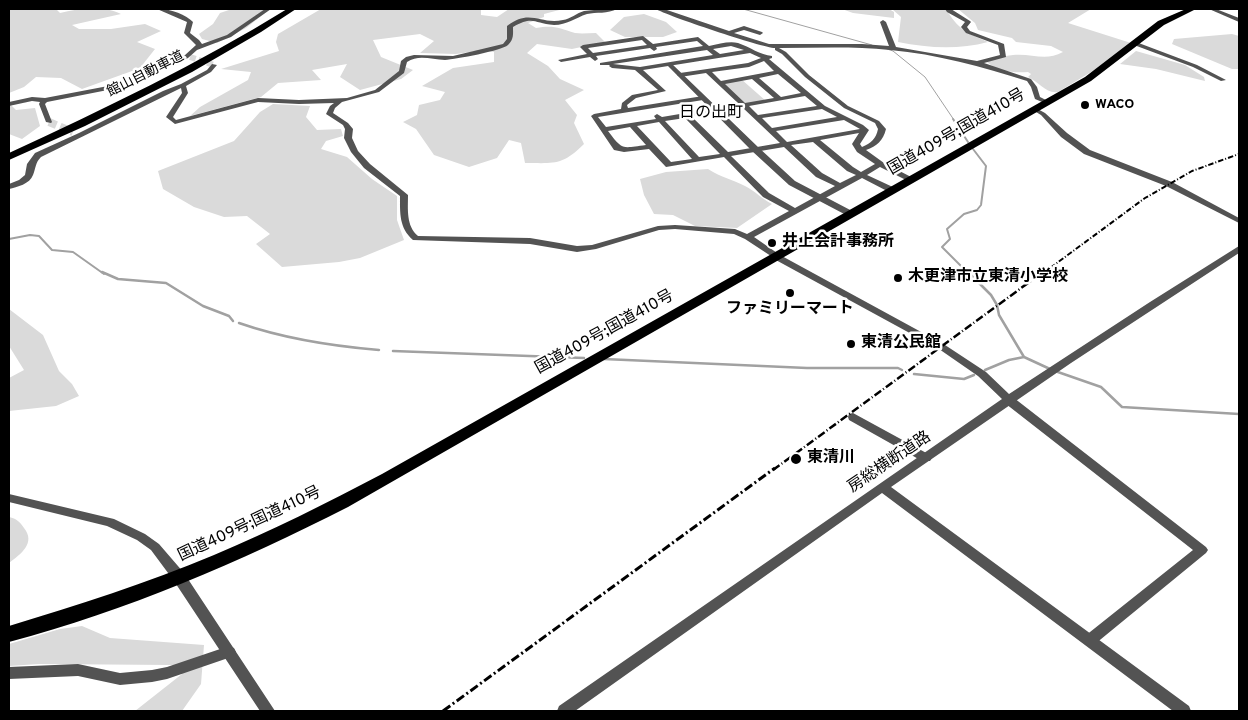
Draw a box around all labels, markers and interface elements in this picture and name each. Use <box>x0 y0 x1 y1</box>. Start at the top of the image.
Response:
street label: 館山自動車道 <box>105 48 187 102</box>
street label: 国道409号;国道410号 <box>885 86 1029 180</box>
place label: WACO <box>1095 97 1134 113</box>
marker: WACO <box>1079 99 1091 111</box>
district label: 日の出町 <box>679 104 743 124</box>
place label: 井上会計事務所 <box>782 233 894 253</box>
marker: 井上会計事務所 <box>766 237 778 249</box>
place label: 木更津市立東清小学校 <box>908 268 1068 288</box>
marker: 木更津市立東清小学校 <box>892 272 904 284</box>
street label: 国道409号;国道410号 <box>532 287 678 379</box>
marker: ファミリーマート <box>784 287 796 299</box>
place label: ファミリーマート <box>726 300 854 320</box>
place label: 東清公民館 <box>861 334 941 354</box>
marker: 東清公民館 <box>845 338 857 350</box>
street label: 房総横断道路 <box>845 428 935 498</box>
place label: 東清川 <box>807 449 855 469</box>
marker: 東清川 <box>789 452 803 466</box>
street label: 国道409号;国道410号 <box>175 483 325 567</box>

